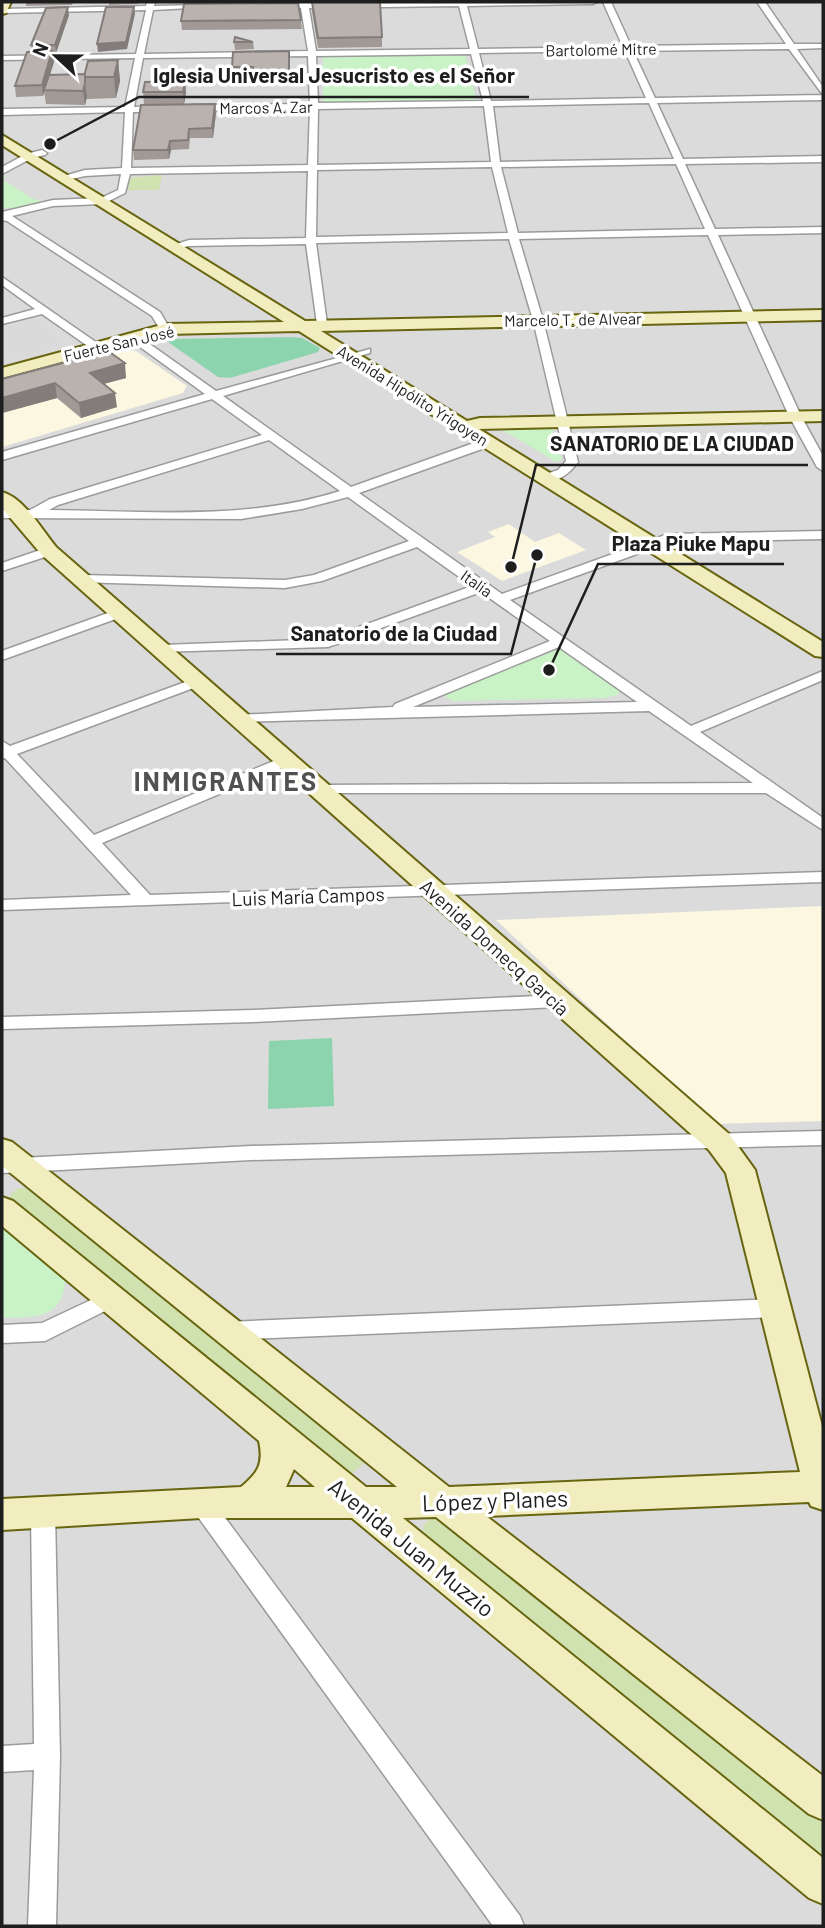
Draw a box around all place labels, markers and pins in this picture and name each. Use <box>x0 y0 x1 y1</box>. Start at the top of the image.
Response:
callout: Iglesia Universal Jesucristo es el Señor <box>139 55 529 97</box>
callout: SANATORIO DE LA CIUDAD <box>536 423 808 465</box>
callout: Plaza Piuke Mapu <box>598 522 784 564</box>
callout: Sanatorio de la Ciudad <box>276 612 511 654</box>

